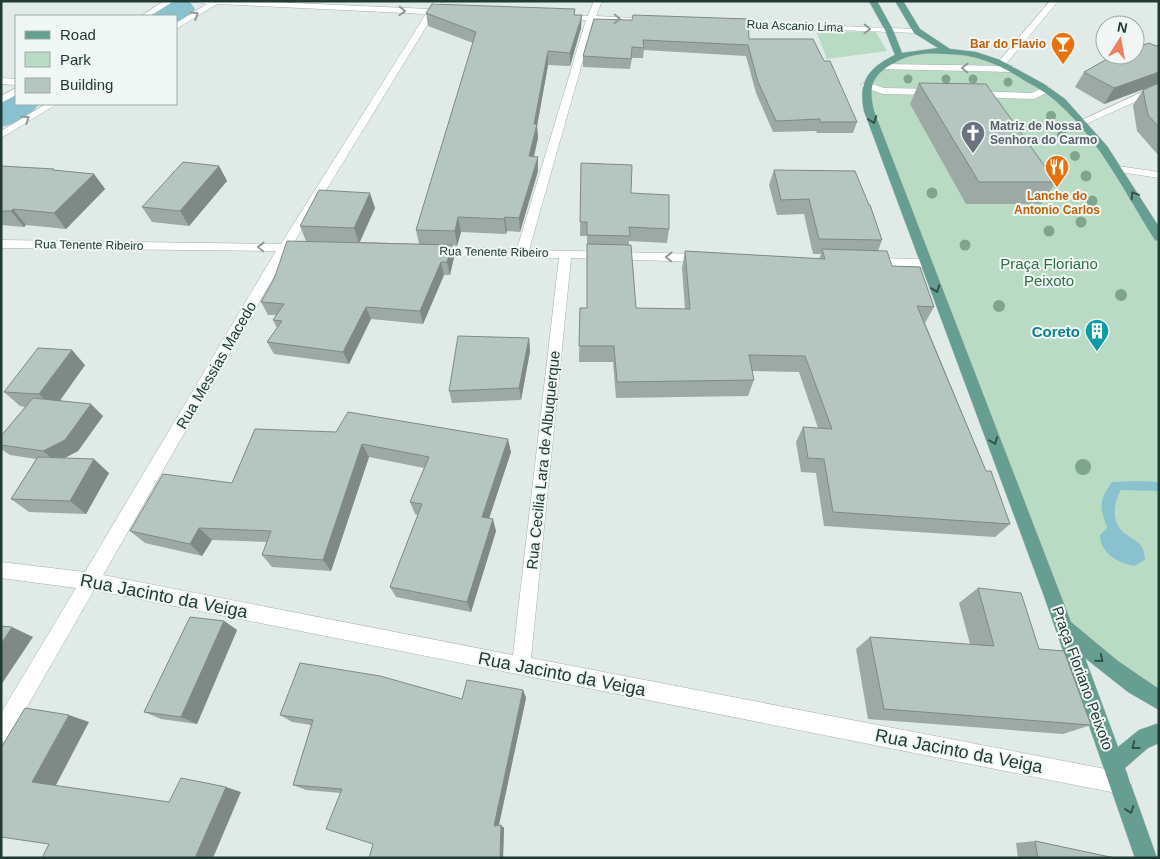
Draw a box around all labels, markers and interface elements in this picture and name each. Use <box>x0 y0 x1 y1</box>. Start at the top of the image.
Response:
one-way arrow <box>399 5 407 16</box>
one-way arrow <box>189 12 199 21</box>
one-way arrow <box>613 14 621 25</box>
legend <box>15 15 178 105</box>
north arrow <box>1095 15 1145 65</box>
street label: Rua Ascanio Lima <box>746 17 844 35</box>
text: N <box>1116 18 1129 36</box>
one-way arrow <box>864 24 871 34</box>
text: Road <box>60 26 96 43</box>
bar icon: Bar do Flavio <box>1050 31 1076 65</box>
place label: Bar do Flavio <box>970 37 1046 51</box>
text: Park <box>60 51 91 68</box>
one-way arrow <box>960 63 968 73</box>
text: Building <box>60 76 113 93</box>
one-way arrow <box>867 115 877 124</box>
one-way arrow <box>21 116 30 126</box>
place label: Matriz de Nossa Senhora do Carmo <box>990 119 1097 147</box>
church icon: Matriz de Nossa Senhora do Carmo <box>960 120 986 154</box>
restaurant icon: Lanche do Antonio Carlos <box>1044 154 1070 188</box>
place label: Lanche do Antonio Carlos <box>1014 189 1100 217</box>
one-way arrow <box>1130 192 1140 201</box>
street label: Rua Tenente Ribeiro <box>34 237 144 253</box>
one-way arrow <box>257 242 264 252</box>
street label: Rua Tenente Ribeiro <box>439 244 549 260</box>
one-way arrow <box>664 252 672 262</box>
park label: Praça Floriano Peixoto <box>1000 255 1098 289</box>
one-way arrow <box>930 284 940 293</box>
street label: Rua Messias Macedo <box>173 298 259 432</box>
building icon: Coreto <box>1084 318 1110 352</box>
place label: Coreto <box>1032 323 1080 340</box>
street label: Rua Cecilia Lara de Albuquerque <box>523 350 563 570</box>
one-way arrow <box>987 436 998 445</box>
street label: Rua Jacinto da Veiga <box>79 570 250 622</box>
street label: Praça Floriano Peixoto <box>1049 604 1117 752</box>
street label: Rua Jacinto da Veiga <box>477 648 648 700</box>
one-way arrow <box>1094 653 1103 661</box>
street label: Rua Jacinto da Veiga <box>874 725 1045 777</box>
one-way arrow <box>1132 740 1141 749</box>
one-way arrow <box>1124 805 1134 813</box>

